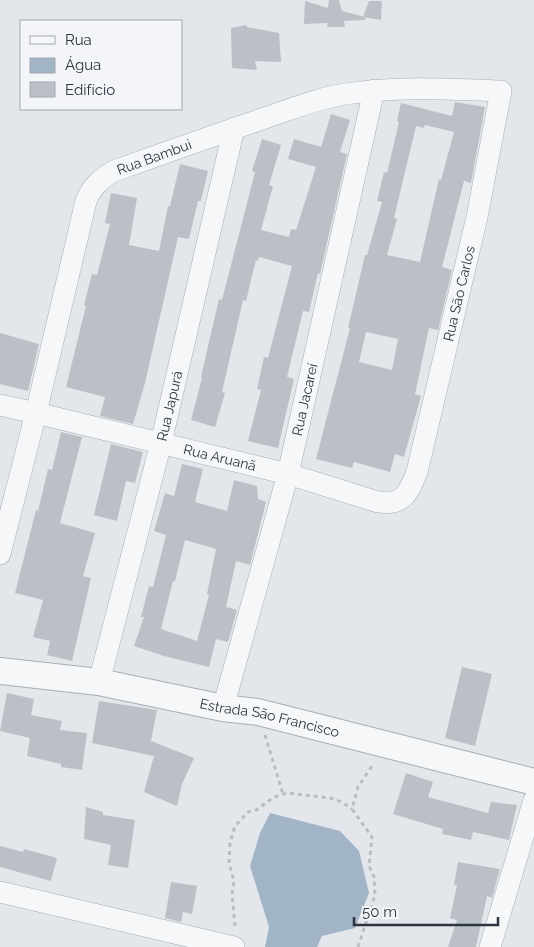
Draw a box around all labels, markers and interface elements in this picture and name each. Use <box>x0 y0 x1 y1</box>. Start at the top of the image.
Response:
legend <box>20 20 182 110</box>
text: Rua <box>65 31 92 49</box>
text: Água <box>65 56 101 74</box>
text: Edifício <box>65 81 115 99</box>
street label: Rua Bambui <box>114 136 194 178</box>
street label: Rua São Carlos <box>440 244 478 343</box>
street label: Rua Jacareí <box>289 361 321 437</box>
street label: Rua Japurá <box>154 369 186 443</box>
street label: Rua Aruanã <box>182 441 258 474</box>
street label: Estrada São Francisco <box>198 695 341 740</box>
scale bar <box>354 894 498 926</box>
text: 50 m <box>362 903 397 921</box>

